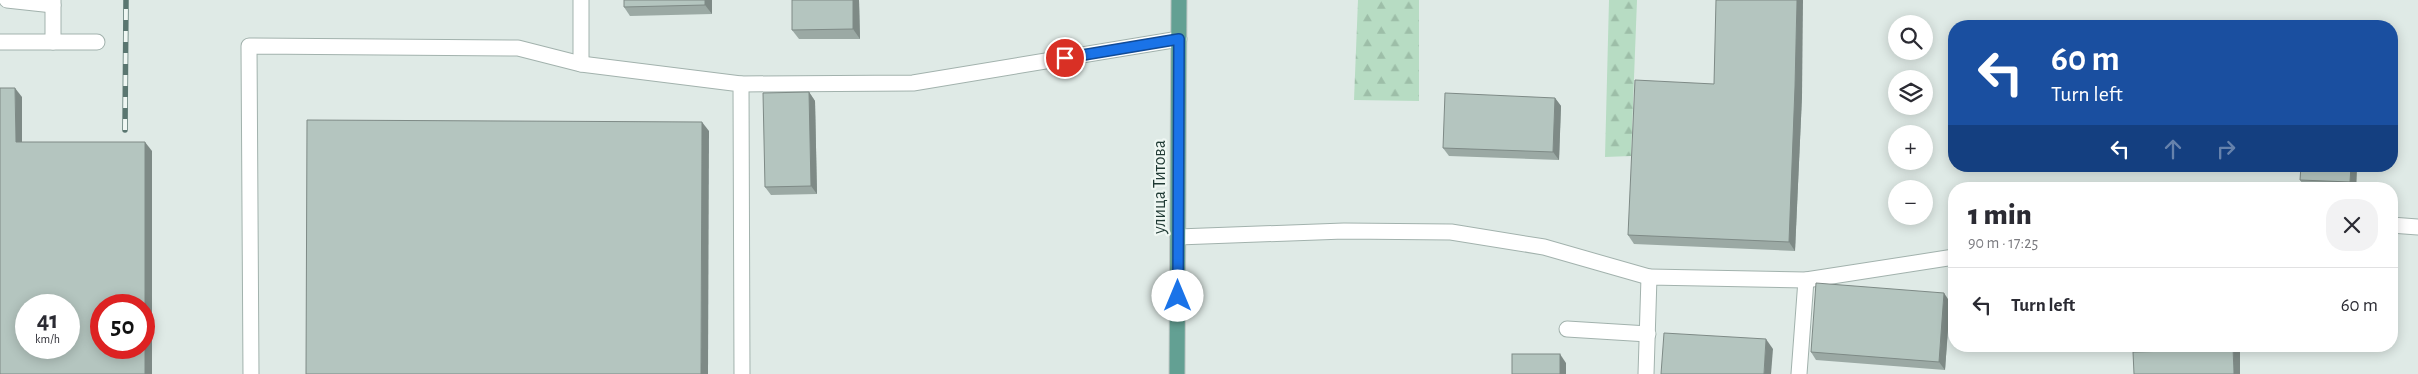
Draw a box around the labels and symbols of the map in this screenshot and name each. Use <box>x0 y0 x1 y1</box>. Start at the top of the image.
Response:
pin <box>1044 37 1086 79</box>
street label: улица Титова <box>1151 140 1169 235</box>
position arrow <box>1151 269 1203 321</box>
speed limit sign: 50 <box>90 294 155 359</box>

